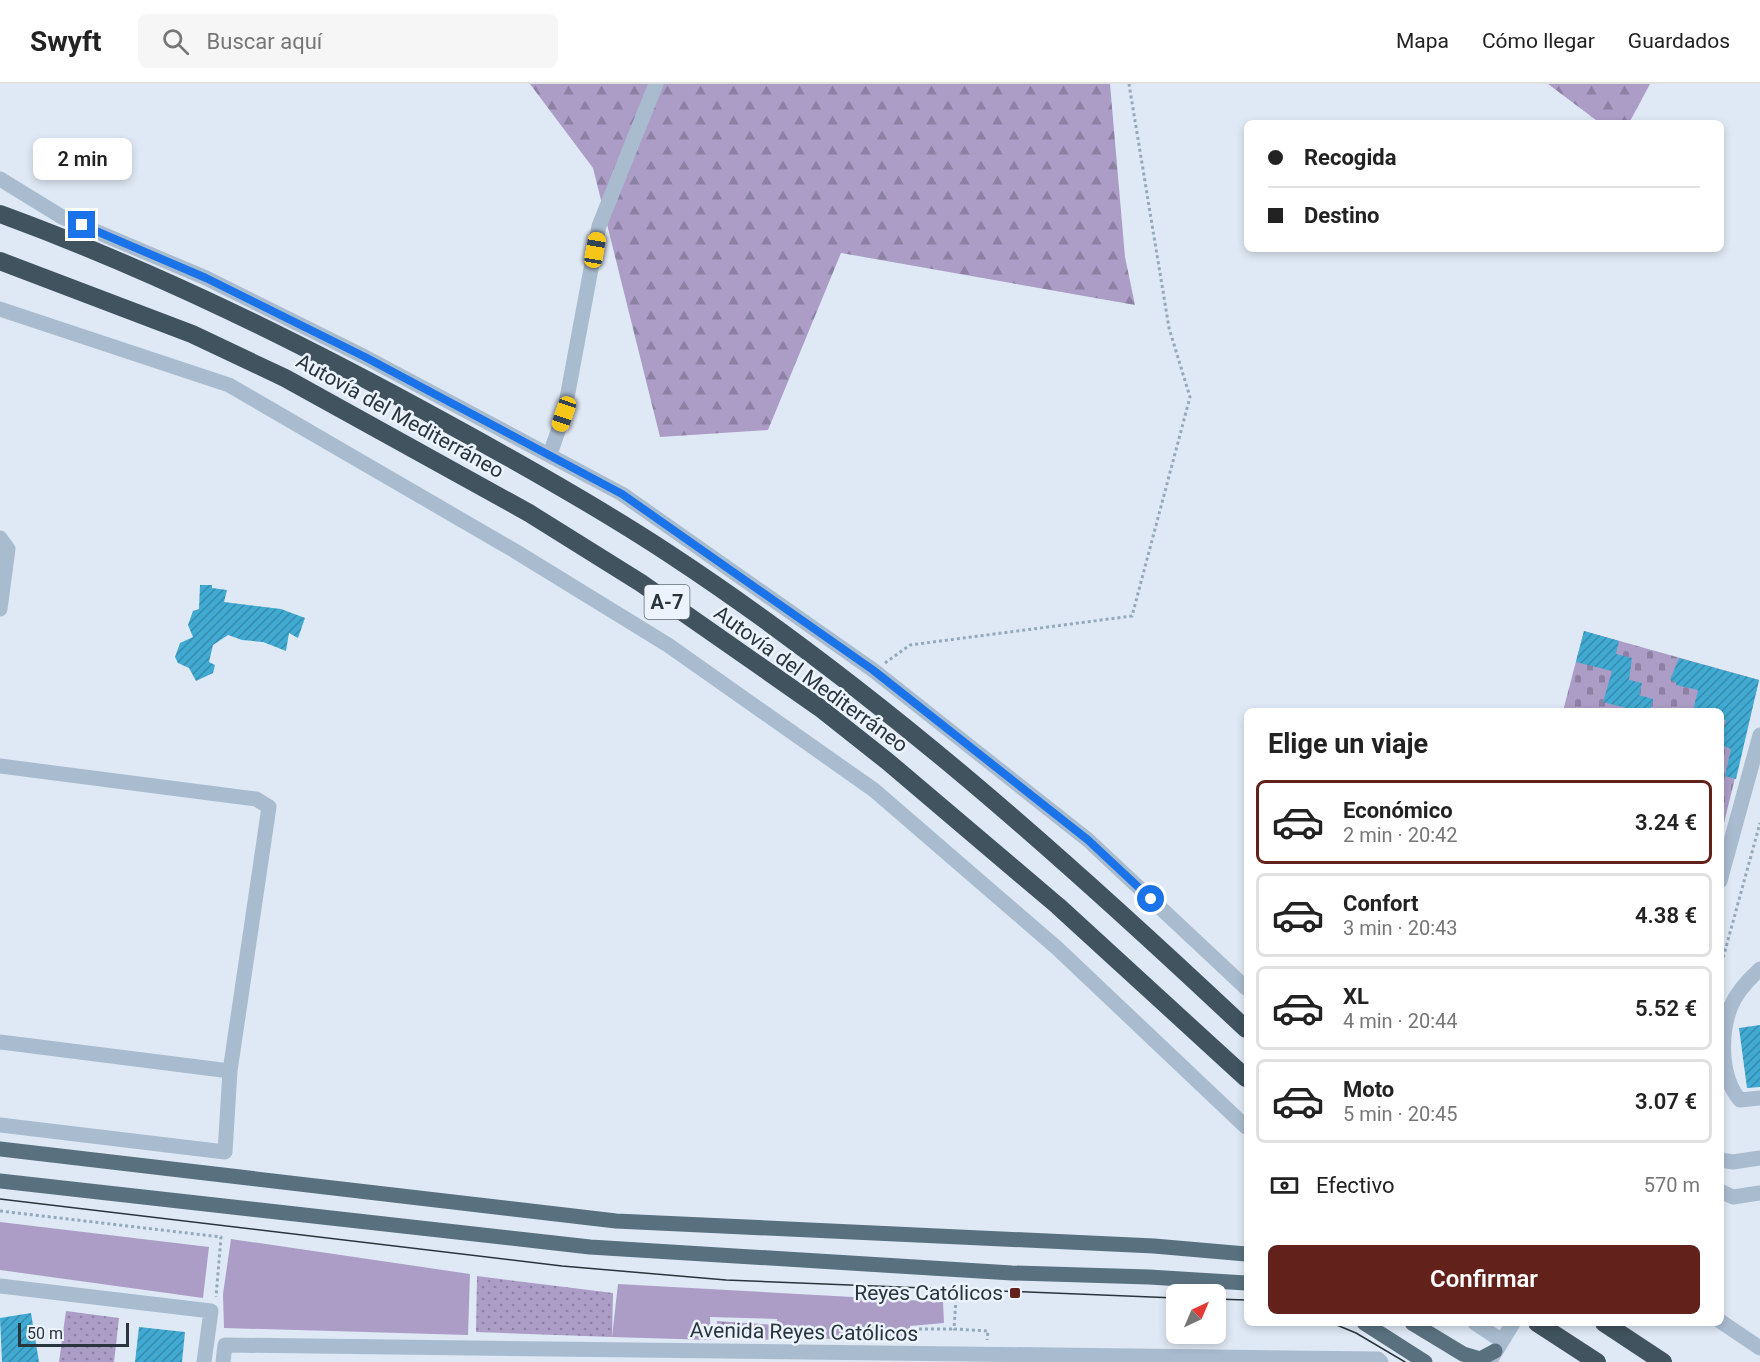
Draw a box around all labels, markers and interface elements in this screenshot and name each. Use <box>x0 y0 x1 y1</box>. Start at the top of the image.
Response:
search box <box>138 14 558 68</box>
text: Swyft <box>30 25 102 58</box>
icon: search <box>159 25 192 58</box>
text: Buscar aquí <box>207 29 322 54</box>
text: Mapa <box>1396 29 1449 53</box>
text: Cómo llegar <box>1482 29 1595 53</box>
text: Guardados <box>1628 29 1730 53</box>
callout: 2 min <box>32 138 132 180</box>
text: Recogida <box>1304 145 1396 170</box>
text: 2 min <box>57 147 108 171</box>
text: Destino <box>1304 203 1380 228</box>
route end <box>68 211 95 238</box>
car <box>583 231 607 269</box>
street label: Autovía del Mediterráneo <box>292 349 508 483</box>
car <box>550 394 578 434</box>
road number: A-7 <box>644 585 690 619</box>
street label: Autovía del Mediterráneo <box>710 601 912 757</box>
text: Elige un viaje <box>1268 728 1428 760</box>
icon: car <box>1271 795 1325 849</box>
text: Económico <box>1343 798 1453 823</box>
text: 3.24 € <box>1635 810 1697 835</box>
text: 2 min · 20:42 <box>1343 823 1458 847</box>
route start <box>1137 885 1164 912</box>
icon: car <box>1271 888 1325 942</box>
text: Confort <box>1343 891 1418 916</box>
text: 4.38 € <box>1635 903 1697 928</box>
text: 3 min · 20:43 <box>1343 916 1458 940</box>
icon: car <box>1271 981 1325 1035</box>
text: XL <box>1343 984 1369 1009</box>
text: 5.52 € <box>1635 996 1697 1021</box>
text: 4 min · 20:44 <box>1343 1009 1458 1033</box>
icon: car <box>1271 1074 1325 1128</box>
text: Moto <box>1343 1077 1394 1102</box>
text: 3.07 € <box>1635 1089 1697 1114</box>
text: 5 min · 20:45 <box>1343 1102 1458 1126</box>
icon: cash <box>1268 1169 1301 1202</box>
text: Efectivo <box>1316 1173 1394 1198</box>
text: 570 m <box>1644 1173 1700 1197</box>
button: Confirmar <box>1268 1245 1700 1314</box>
place label: Reyes Católicos <box>854 1281 1003 1305</box>
north arrow <box>1166 1284 1226 1344</box>
map controls <box>1166 1284 1226 1344</box>
marker: Reyes Católicos <box>1008 1286 1022 1300</box>
street label: Avenida Reyes Católicos <box>690 1318 918 1346</box>
scale bar <box>18 1320 129 1348</box>
text: 50 m <box>27 1324 63 1343</box>

